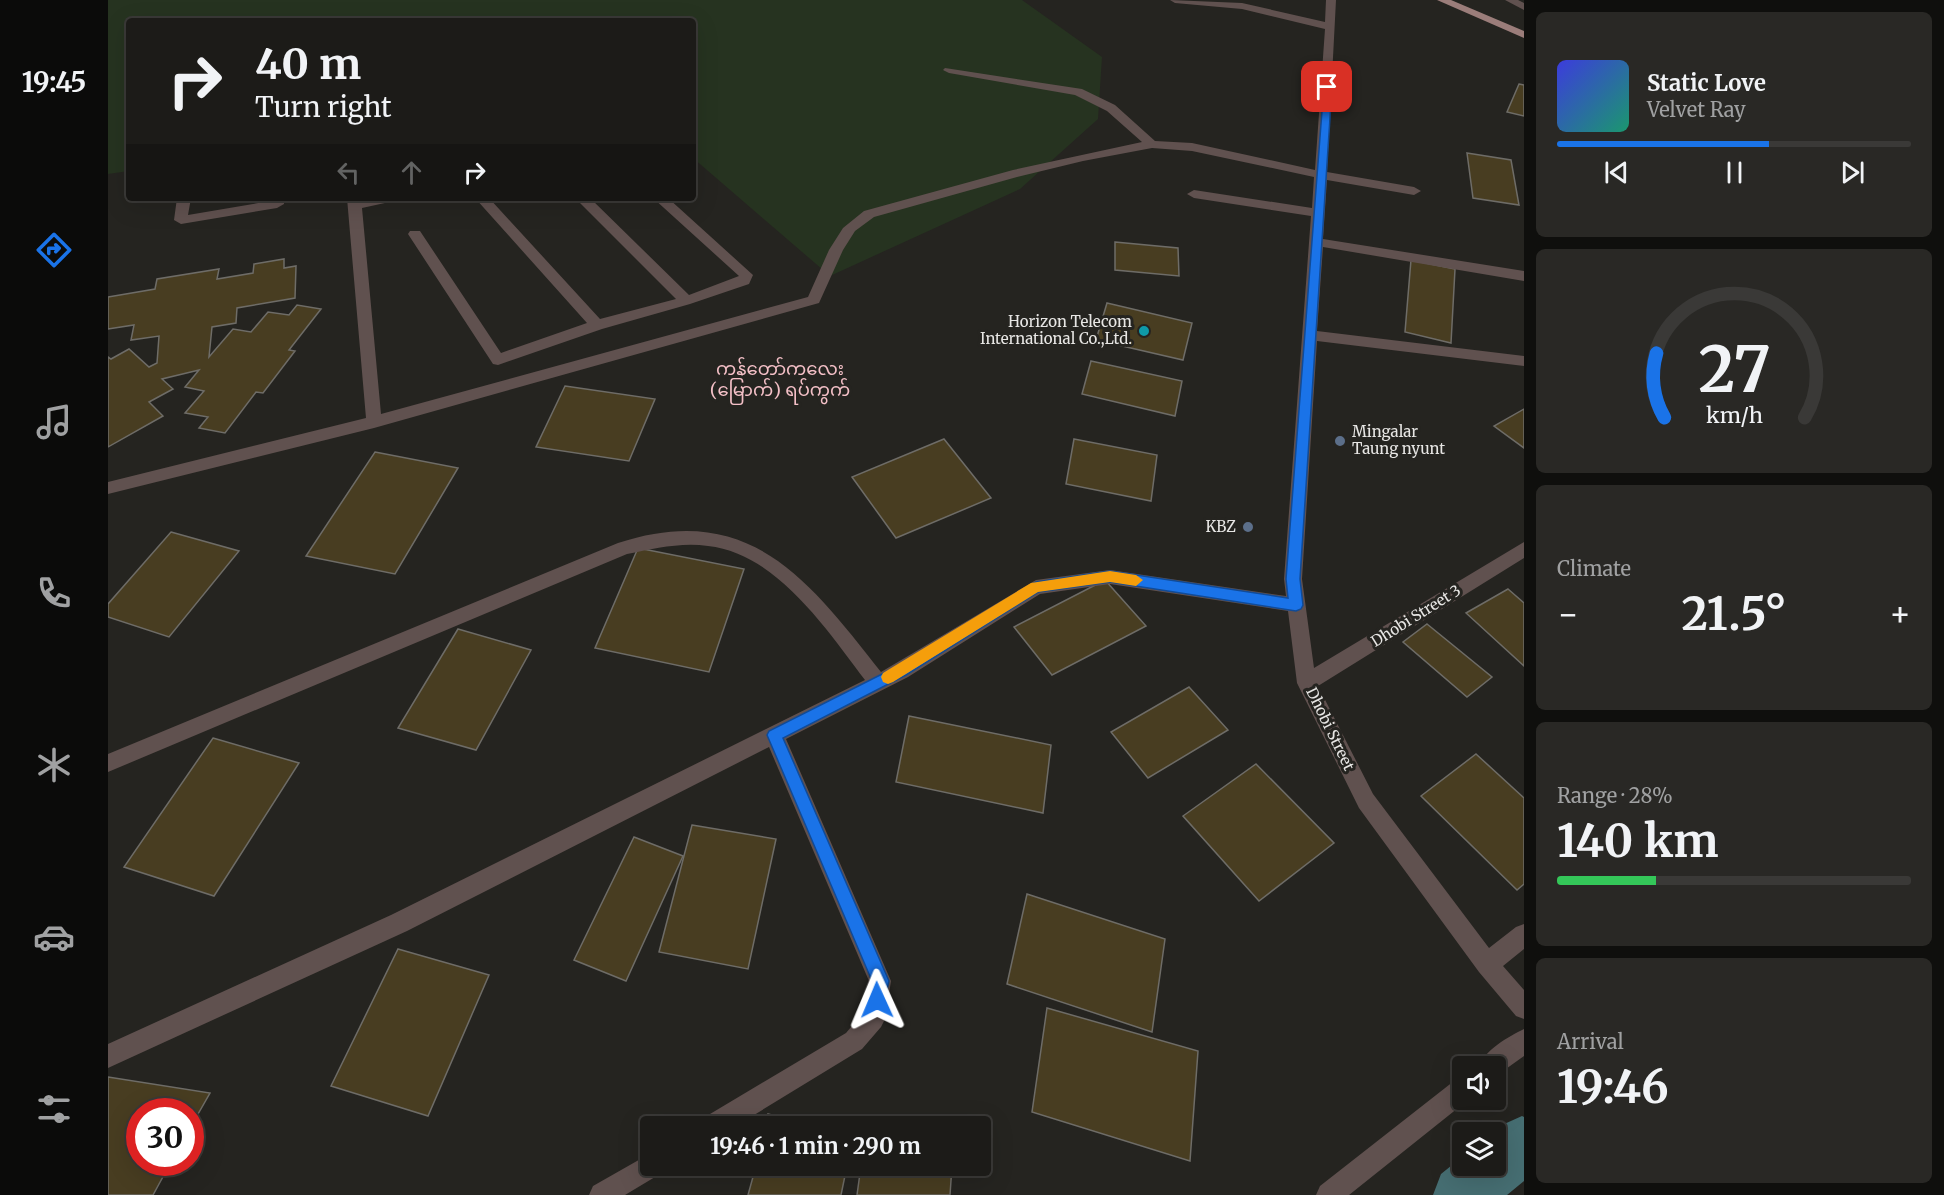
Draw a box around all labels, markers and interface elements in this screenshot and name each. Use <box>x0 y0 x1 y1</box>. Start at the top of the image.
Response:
text: 40 m <box>255 38 361 90</box>
icon: right <box>156 42 234 120</box>
pin <box>1301 61 1352 112</box>
text: 19:45 <box>22 65 86 99</box>
text: Static Love <box>1647 69 1766 97</box>
icon: arrive <box>1310 70 1343 103</box>
text: Turn right <box>255 90 392 124</box>
text: Velvet Ray <box>1647 97 1746 122</box>
icon: left <box>332 156 365 189</box>
icon: ahead <box>395 156 428 189</box>
icon: right <box>458 156 491 189</box>
icon: previous <box>1600 156 1633 189</box>
icon: pause <box>1718 156 1751 189</box>
icon: next <box>1836 156 1869 189</box>
icon: directions <box>33 229 75 271</box>
place label: Horizon Telecom International Co.,Ltd. <box>980 312 1132 348</box>
marker: Horizon Telecom International Co.,Ltd. <box>1137 324 1151 338</box>
text: 27 <box>1698 331 1770 409</box>
district label: ကန်တော်ကလေး (မြောက်) ရပ်ကွက် <box>710 356 850 405</box>
icon: music <box>33 401 75 443</box>
text: km/h <box>1706 402 1762 429</box>
place label: Mingalar Taung nyunt <box>1352 422 1445 458</box>
marker: Mingalar Taung nyunt <box>1333 434 1347 448</box>
place label: KBZ <box>1205 517 1236 536</box>
marker: KBZ <box>1241 520 1255 534</box>
text: Climate <box>1557 556 1631 581</box>
icon: phone <box>33 572 75 614</box>
street label: Dhobi Street 3 <box>1367 580 1464 651</box>
text: 21.5° <box>1682 586 1786 642</box>
text: − <box>1557 594 1579 635</box>
text: + <box>1889 594 1911 635</box>
street label: Dhobi Street <box>1302 684 1359 774</box>
icon: climate <box>33 744 75 786</box>
text: Range · 28% <box>1557 783 1673 808</box>
text: 140 km <box>1557 813 1718 869</box>
icon: car <box>33 916 75 958</box>
position arrow <box>845 968 909 1032</box>
text: Arrival <box>1557 1029 1624 1054</box>
map controls <box>1452 1056 1506 1176</box>
button: sound <box>1452 1056 1506 1110</box>
text: 19:46 <box>1557 1059 1669 1115</box>
icon: filters <box>33 1088 75 1130</box>
speed limit sign: 30 <box>126 1098 204 1176</box>
button: layers <box>1452 1122 1506 1176</box>
text: 19:46 · 1 min · 290 m <box>710 1132 921 1160</box>

